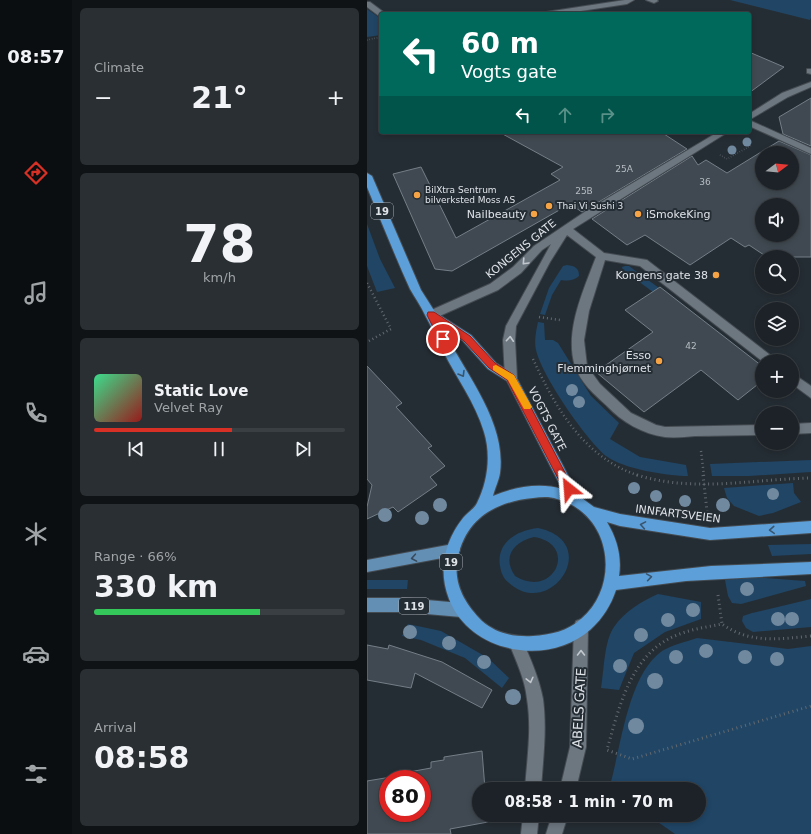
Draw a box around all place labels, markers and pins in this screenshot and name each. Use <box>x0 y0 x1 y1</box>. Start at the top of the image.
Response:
place label: BilXtra Sentrum bilverksted Moss AS <box>425 185 515 205</box>
marker: BilXtra Sentrum bilverksted Moss AS <box>412 190 422 200</box>
marker: Thai Vi Sushi 3 <box>544 201 554 211</box>
place label: Thai Vi Sushi 3 <box>556 201 623 211</box>
place label: Nailbeauty <box>467 208 526 221</box>
place label: iSmokeKing <box>646 208 710 221</box>
marker: Nailbeauty <box>529 209 539 219</box>
marker: iSmokeKing <box>633 209 643 219</box>
place label: Kongens gate 38 <box>615 269 708 282</box>
marker: Kongens gate 38 <box>711 270 721 280</box>
pin <box>426 322 460 356</box>
place label: Esso Flemminghjørnet <box>557 349 652 375</box>
marker: Esso Flemminghjørnet <box>654 356 664 366</box>

